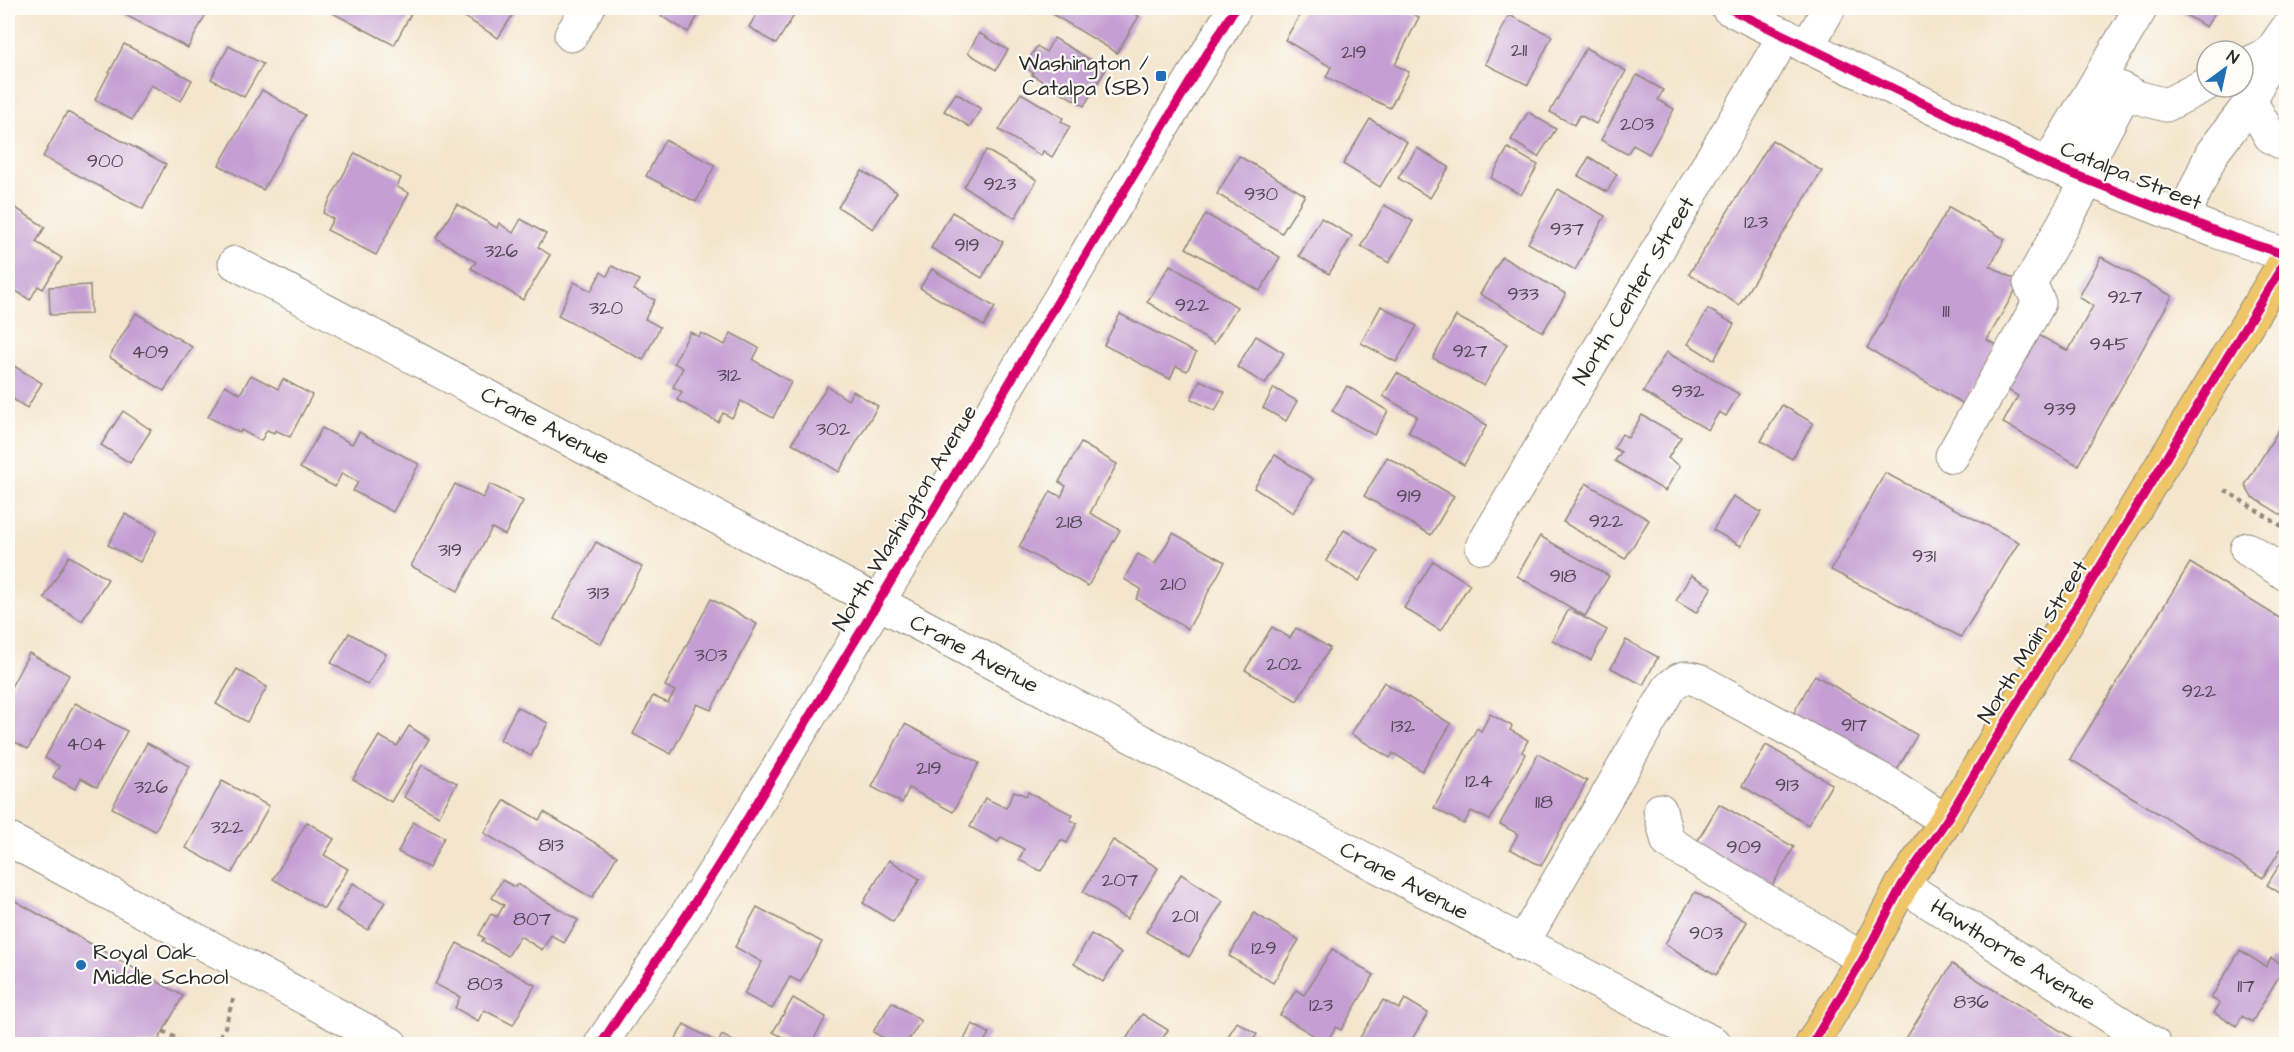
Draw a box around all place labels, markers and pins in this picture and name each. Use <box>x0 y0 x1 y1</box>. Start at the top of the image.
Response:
place label: Washington / Catalpa (SB) <box>1018 48 1149 104</box>
marker: Washington / Catalpa (SB) <box>1154 69 1168 83</box>
place label: Royal Oak Middle School <box>93 937 228 993</box>
marker: Royal Oak Middle School <box>74 958 88 972</box>

